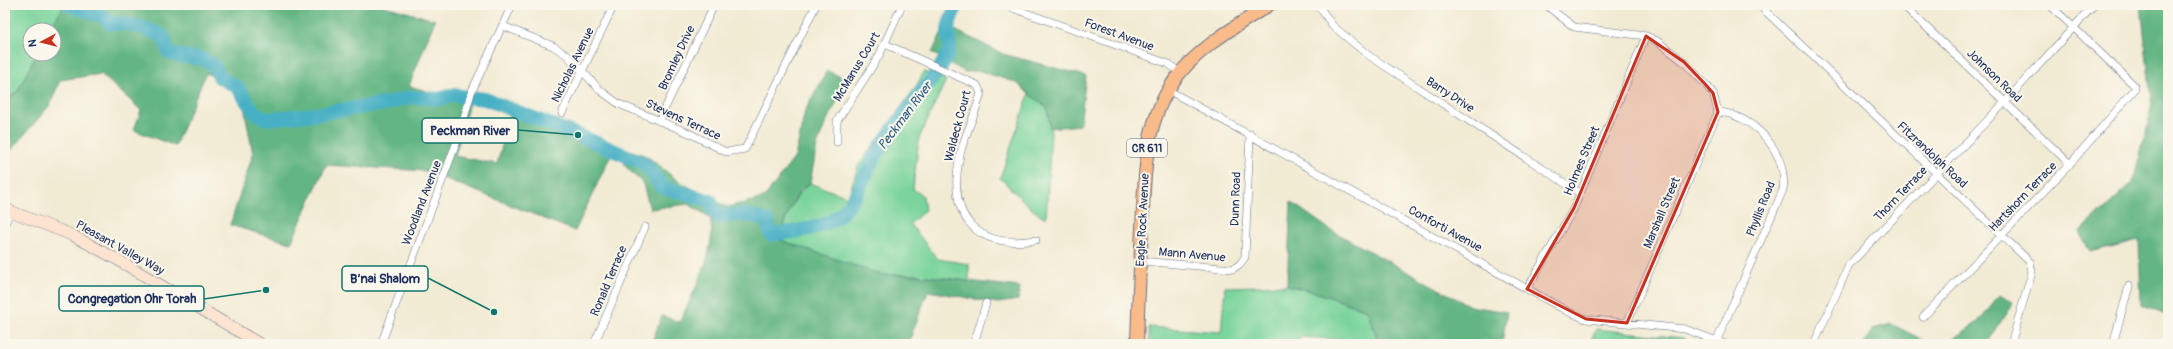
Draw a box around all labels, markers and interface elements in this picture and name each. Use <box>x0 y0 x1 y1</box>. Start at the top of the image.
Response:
street label: Forest Avenue <box>1082 16 1156 55</box>
north arrow <box>22 22 62 62</box>
street label: Bromley Drive <box>655 23 699 93</box>
street label: Nicholas Avenue <box>548 25 598 105</box>
street label: McManus Court <box>830 29 884 104</box>
text: N <box>26 38 39 48</box>
street label: Johnson Road <box>1964 46 2025 106</box>
street label: Barry Drive <box>1423 74 1477 116</box>
water label: Peckman River <box>875 77 937 153</box>
street label: Waldeck Court <box>941 88 975 163</box>
street label: Stevens Terrace <box>643 96 723 144</box>
callout: Peckman River <box>422 118 518 143</box>
street label: Fitzrandolph Road <box>1894 119 1970 191</box>
text: Peckman River <box>430 123 510 139</box>
street label: Holmes Street <box>1561 124 1603 198</box>
road number: CR 611 <box>1127 139 1167 157</box>
street label: Woodland Avenue <box>399 159 445 247</box>
street label: Hartshorn Terrace <box>1986 159 2060 235</box>
street label: Thorn Terrace <box>1871 163 1931 225</box>
street label: Dunn Road <box>1228 171 1244 226</box>
street label: Eagle Rock Avenue <box>1133 173 1153 267</box>
street label: Marshall Street <box>1640 175 1684 251</box>
street label: Phyllis Road <box>1743 179 1779 239</box>
street label: Conforti Avenue <box>1406 203 1485 255</box>
street label: Pleasant Valley Way <box>73 218 167 278</box>
street label: Ronald Terrace <box>587 243 631 318</box>
street label: Mann Avenue <box>1158 245 1226 265</box>
callout: B’nai Shalom <box>342 266 428 291</box>
text: B’nai Shalom <box>350 271 420 287</box>
callout: Congregation Ohr Torah <box>59 286 204 311</box>
text: Congregation Ohr Torah <box>68 291 196 307</box>

